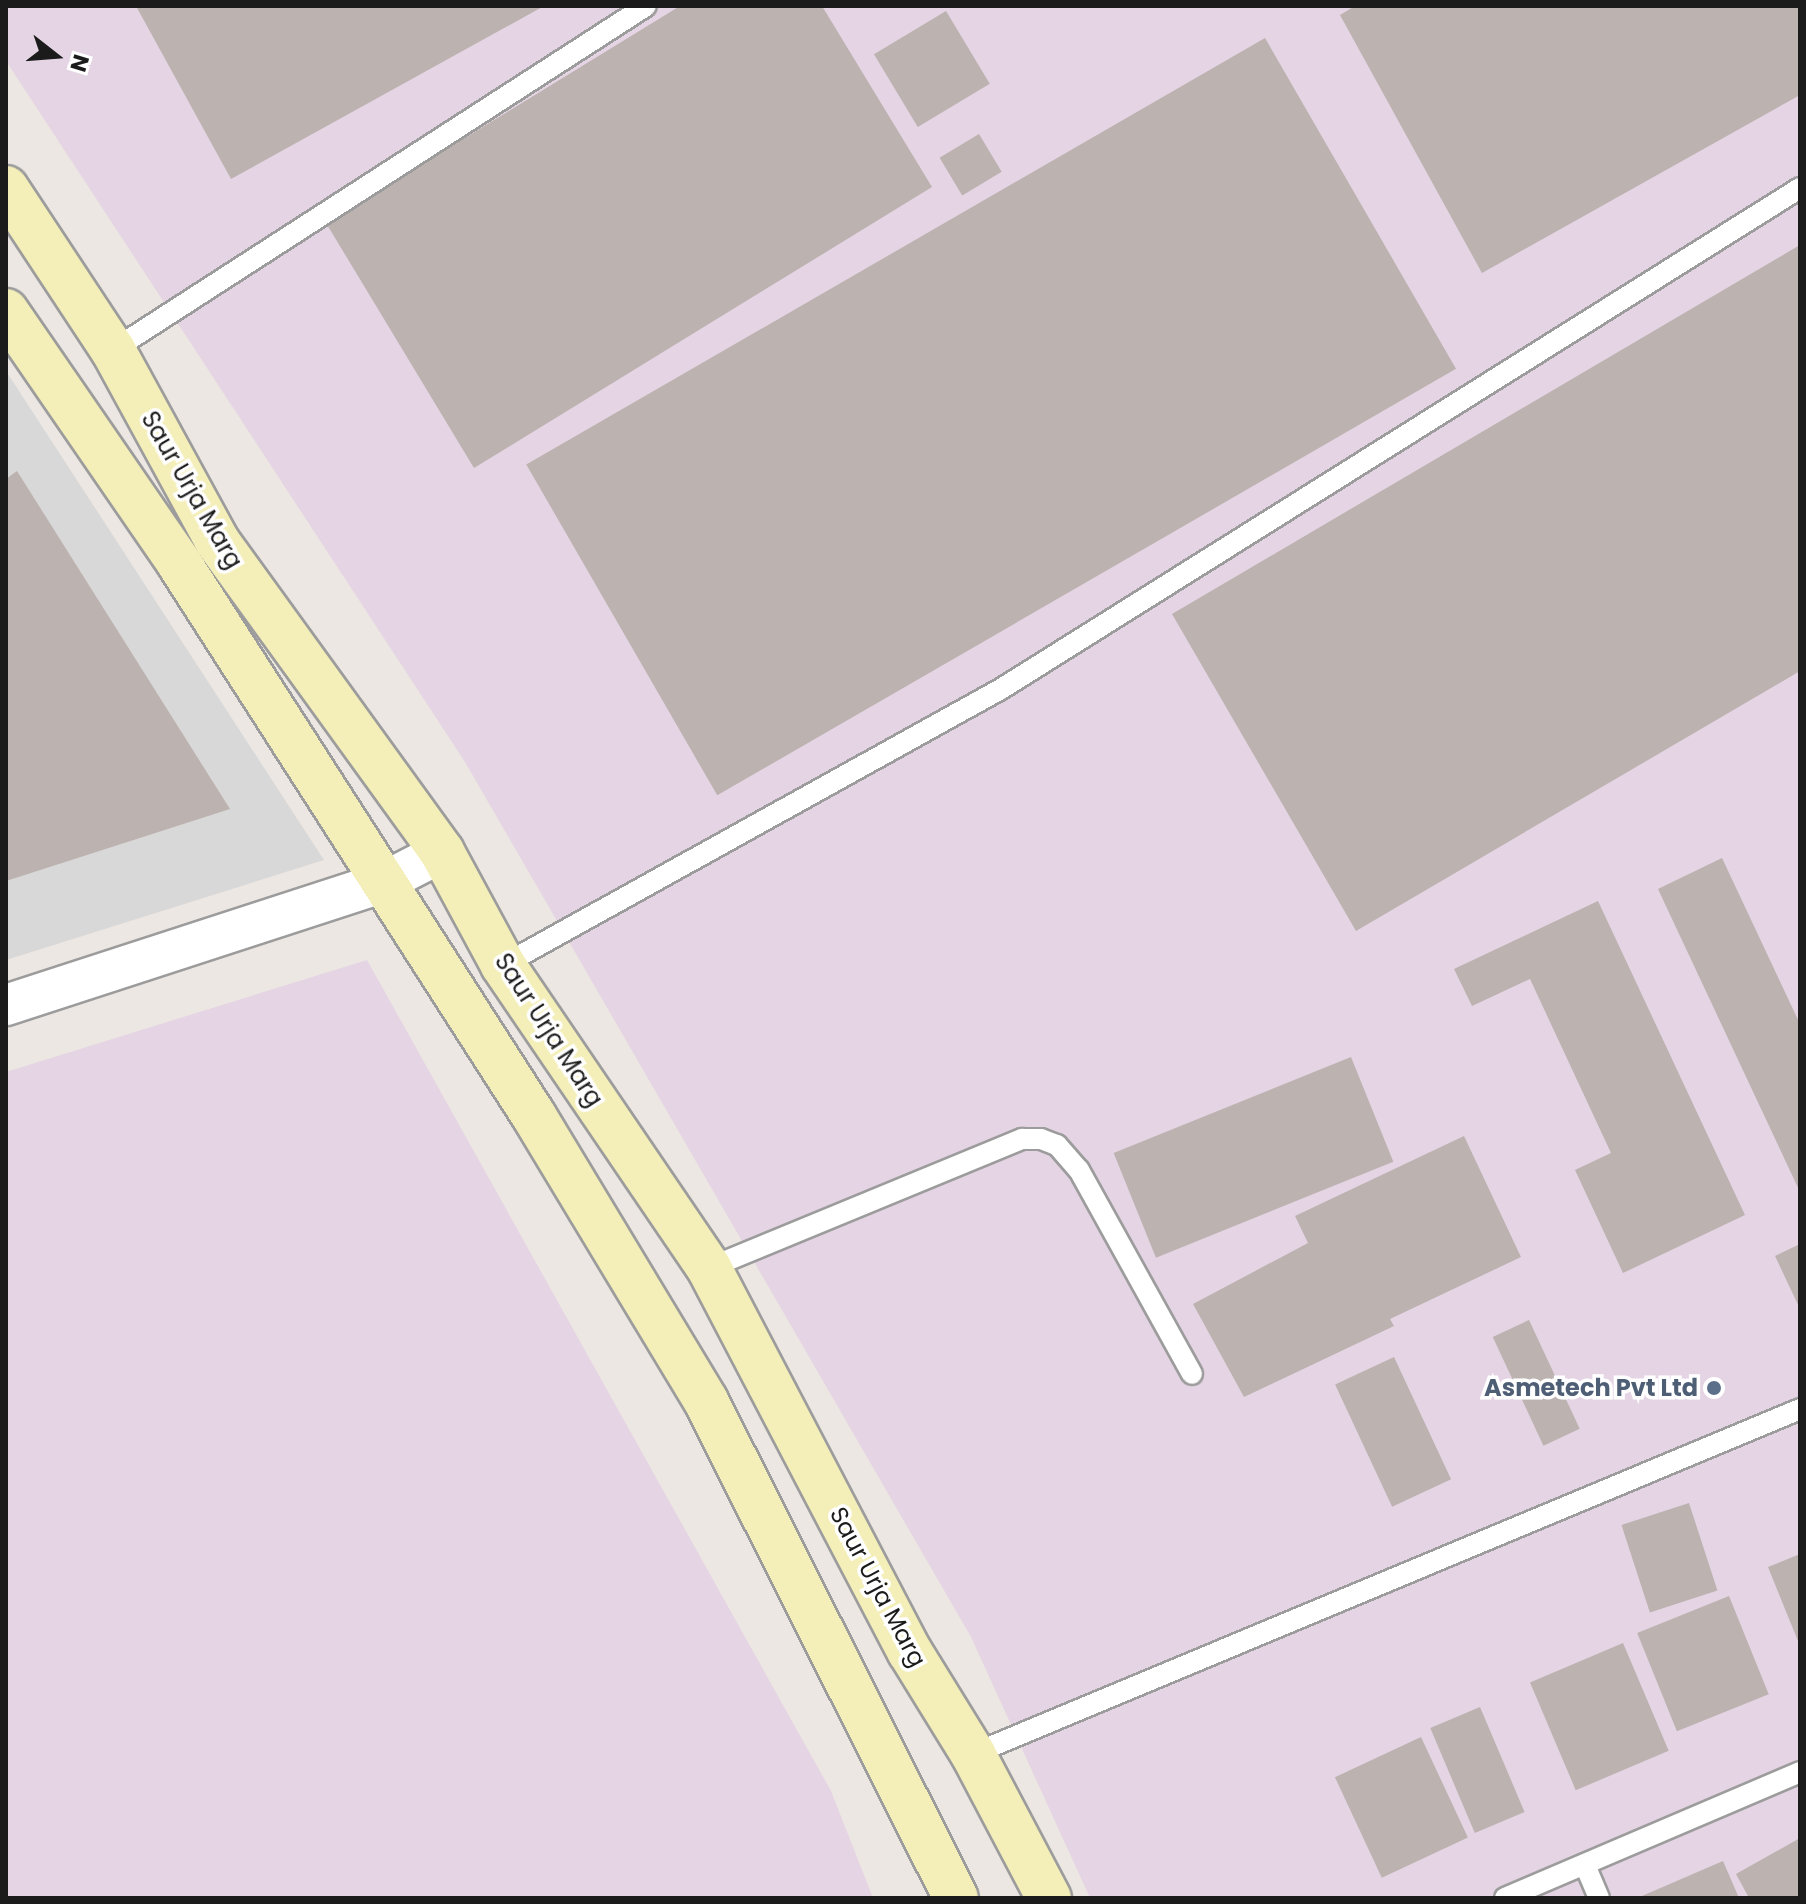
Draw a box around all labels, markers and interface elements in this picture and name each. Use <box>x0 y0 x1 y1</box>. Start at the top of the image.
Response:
north arrow <box>16 16 96 96</box>
text: N <box>62 51 97 76</box>
street label: Saur Urja Marg <box>135 406 249 574</box>
street label: Saur Urja Marg <box>489 948 609 1112</box>
place label: Asmetech Pvt Ltd <box>1484 1374 1698 1402</box>
marker: Asmetech Pvt Ltd <box>1705 1379 1723 1397</box>
street label: Saur Urja Marg <box>824 1502 932 1672</box>

